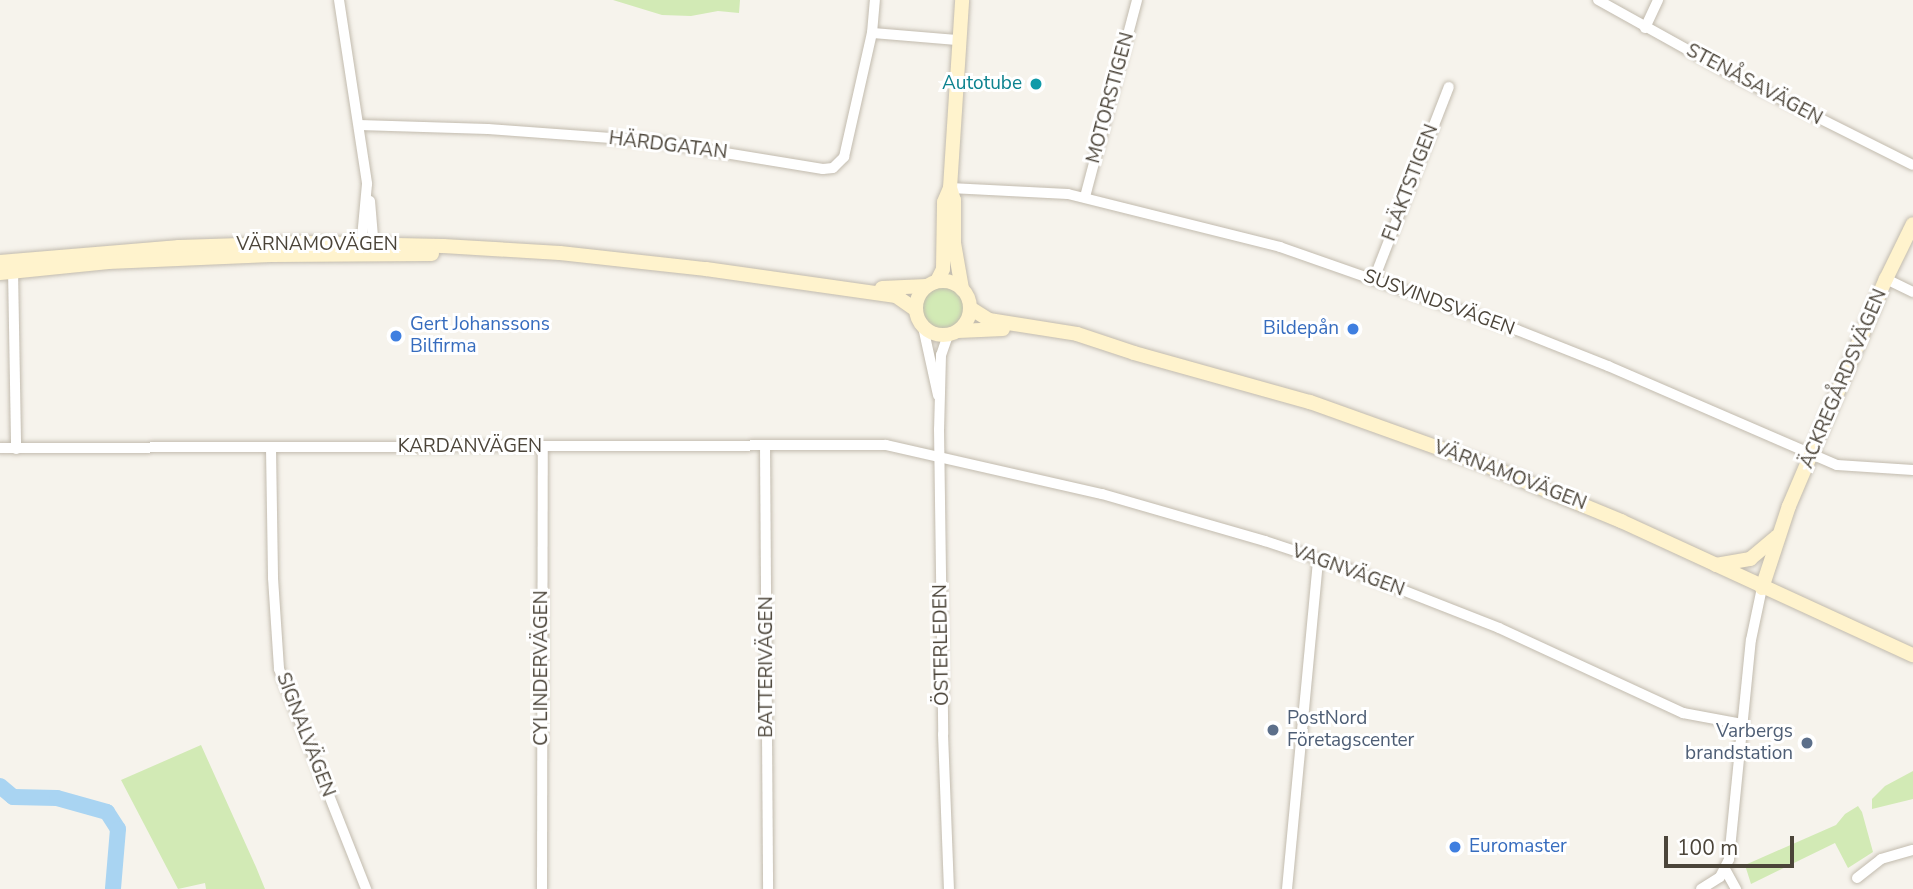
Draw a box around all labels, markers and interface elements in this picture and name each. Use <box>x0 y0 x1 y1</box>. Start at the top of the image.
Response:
street label: MOTORSTIGEN <box>1083 30 1139 166</box>
street label: STENÅSAVÄGEN <box>1682 40 1826 130</box>
place label: Autotube <box>942 73 1022 95</box>
marker: Autotube <box>1028 76 1044 92</box>
street label: FLÄKTSTIGEN <box>1378 121 1444 245</box>
street label: HÄRDGATAN <box>607 127 729 165</box>
street label: VÄRNAMOVÄGEN <box>236 234 398 256</box>
street label: SUSVINDSVÄGEN <box>1360 265 1518 341</box>
street label: ÄCKREGÅRDSVÄGEN <box>1796 286 1892 472</box>
place label: Gert Johanssons Bilfirma <box>410 314 550 358</box>
place label: Bildepån <box>1263 318 1339 340</box>
marker: Bildepån <box>1345 321 1361 337</box>
marker: Gert Johanssons Bilfirma <box>388 328 404 344</box>
street label: KARDANVÄGEN <box>398 436 542 458</box>
street label: VÄRNAMOVÄGEN <box>1430 436 1590 516</box>
street label: VAGNVÄGEN <box>1289 540 1407 602</box>
street label: ÖSTERLEDEN <box>930 584 954 706</box>
street label: CYLINDERVÄGEN <box>531 590 553 746</box>
street label: BATTERIVÄGEN <box>756 596 778 738</box>
street label: SIGNALVÄGEN <box>271 670 339 800</box>
place label: PostNord Företagscenter <box>1287 708 1414 752</box>
place label: Varbergs brandstation <box>1685 721 1793 765</box>
marker: PostNord Företagscenter <box>1265 722 1281 738</box>
marker: Varbergs brandstation <box>1799 735 1815 751</box>
scale bar <box>1668 822 1798 866</box>
text: 100 m <box>1677 834 1738 862</box>
place label: Euromaster <box>1469 836 1567 858</box>
marker: Euromaster <box>1447 839 1463 855</box>

